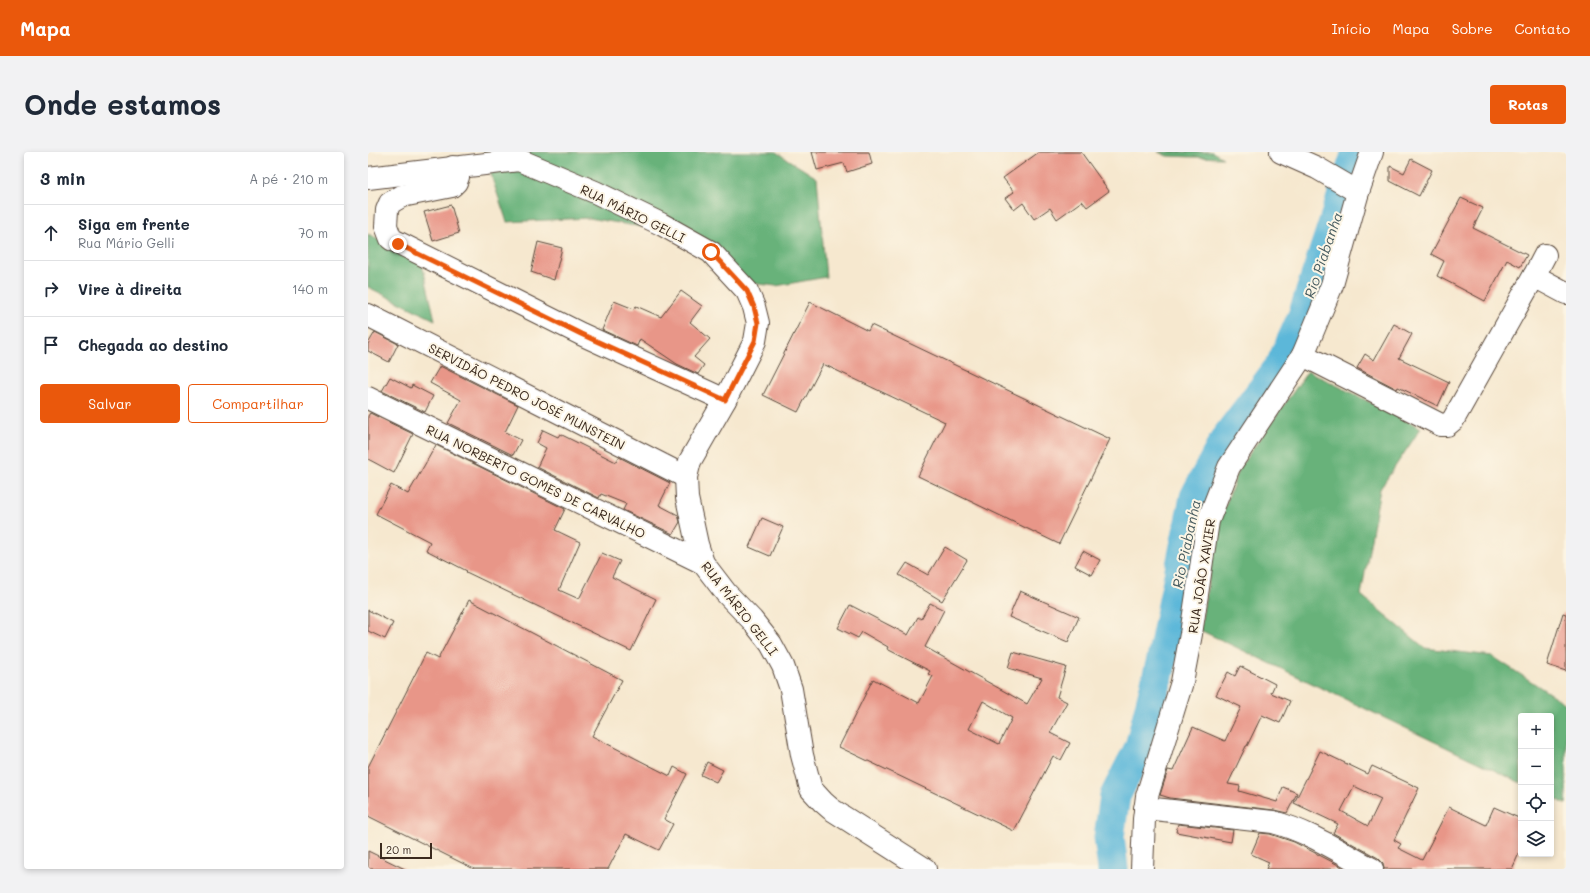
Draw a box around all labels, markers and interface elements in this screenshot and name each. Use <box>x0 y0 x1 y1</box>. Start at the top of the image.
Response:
text: Mapa <box>20 16 71 41</box>
text: Início <box>1331 19 1371 38</box>
text: Mapa <box>1393 19 1430 38</box>
text: Sobre <box>1452 19 1493 38</box>
text: Contato <box>1515 19 1570 38</box>
button: Rotas <box>1490 85 1566 124</box>
text: Onde estamos <box>24 86 221 122</box>
text: 3 min <box>40 167 85 189</box>
text: A pé · 210 m <box>249 170 328 187</box>
street label: RUA MÁRIO GELLI <box>578 180 688 246</box>
water label: Rio Piabanha <box>1299 210 1347 300</box>
text: Siga em frente <box>78 214 190 234</box>
icon: ahead <box>40 222 62 244</box>
text: 70 m <box>298 224 328 241</box>
text: Rua Mário Gelli <box>78 234 175 251</box>
route end <box>389 235 407 253</box>
route start <box>702 243 720 261</box>
icon: right <box>40 278 62 300</box>
text: Vire à direita <box>78 279 182 299</box>
text: 140 m <box>292 280 328 297</box>
icon: arrive <box>40 334 62 356</box>
text: Chegada ao destino <box>78 335 228 355</box>
street label: SERVIDÃO PEDRO JOSÉ MUNSTEIN <box>426 339 628 453</box>
button: Salvar <box>40 384 180 423</box>
button: Compartilhar <box>188 384 328 423</box>
street label: RUA NORBERTO GOMES DE CARVALHO <box>423 420 649 542</box>
water label: Rio Piabanha <box>1167 498 1205 590</box>
street label: RUA JOÃO XAVIER <box>1184 517 1218 635</box>
street label: RUA MÁRIO GELLI <box>698 558 782 659</box>
map controls <box>1518 713 1554 857</box>
button: + <box>1518 713 1554 749</box>
button: − <box>1518 749 1554 785</box>
button: locate <box>1518 785 1554 821</box>
button: layers <box>1518 821 1554 857</box>
scale bar <box>380 841 432 860</box>
text: 20 m <box>386 842 411 857</box>

